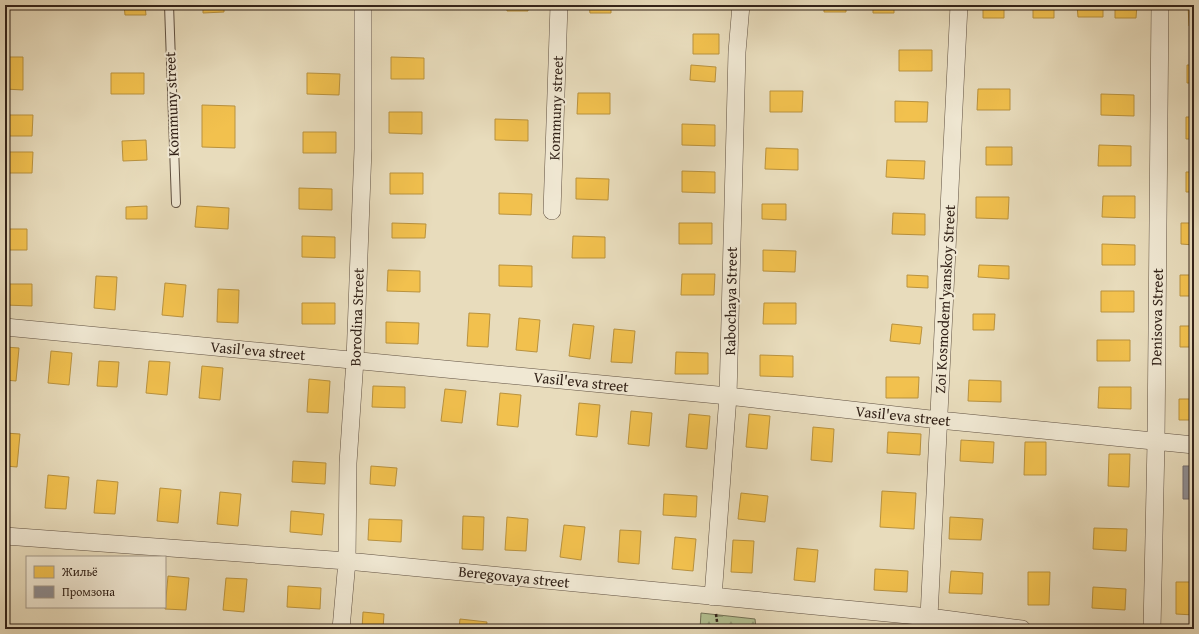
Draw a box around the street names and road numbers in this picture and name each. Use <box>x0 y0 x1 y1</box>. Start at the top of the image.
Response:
street label: Kommuny street <box>159 51 184 157</box>
street label: Kommuny street <box>543 54 568 161</box>
street label: Zoi Kosmodem'yanskoy Street <box>929 203 960 394</box>
street label: Rabochaya Street <box>719 246 742 356</box>
street label: Borodina Street <box>344 267 369 367</box>
street label: Denisova Street <box>1145 267 1168 366</box>
street label: Vasil'eva street <box>210 336 307 365</box>
street label: Vasil'eva street <box>532 366 630 397</box>
street label: Vasil'eva street <box>854 400 952 431</box>
street label: Beregovaya street <box>457 560 571 593</box>

